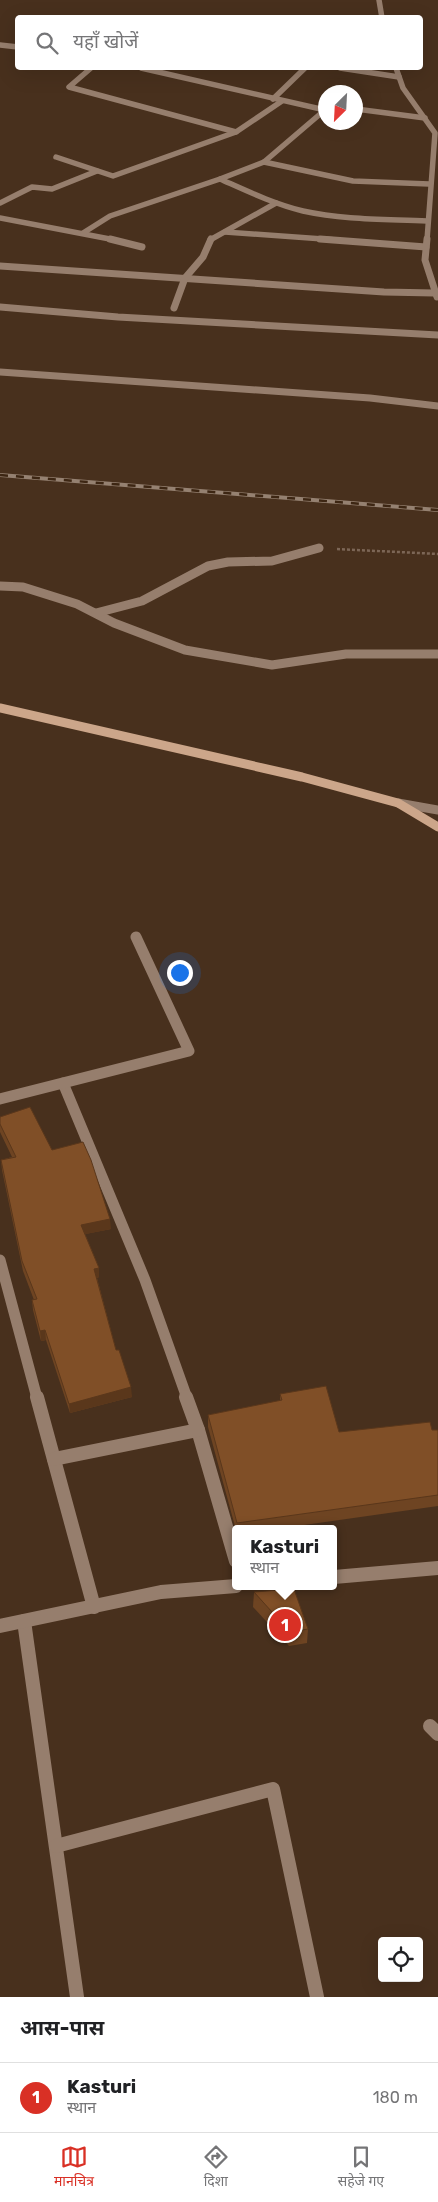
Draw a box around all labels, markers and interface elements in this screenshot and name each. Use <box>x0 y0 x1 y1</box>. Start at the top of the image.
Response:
search box <box>15 15 423 70</box>
icon: search <box>33 29 61 57</box>
text: यहाँ खोजें <box>73 30 138 53</box>
north arrow <box>318 85 363 130</box>
your location <box>167 960 193 986</box>
popup <box>232 1525 337 1590</box>
text: Kasturi <box>250 1535 319 1558</box>
text: स्थान <box>250 1558 279 1577</box>
pin: 1 <box>269 1606 301 1644</box>
map controls <box>378 1937 423 1982</box>
button: locate <box>378 1937 423 1982</box>
text: आस-पास <box>20 2015 104 2040</box>
text: Kasturi <box>67 2075 136 2098</box>
text: 1 <box>32 2088 40 2107</box>
text: 180 m <box>373 2088 418 2107</box>
text: स्थान <box>67 2098 96 2117</box>
tab: मानचित्र <box>54 2143 94 2192</box>
tab: दिशा <box>202 2143 230 2192</box>
tab: सहेजे गए <box>338 2143 384 2192</box>

